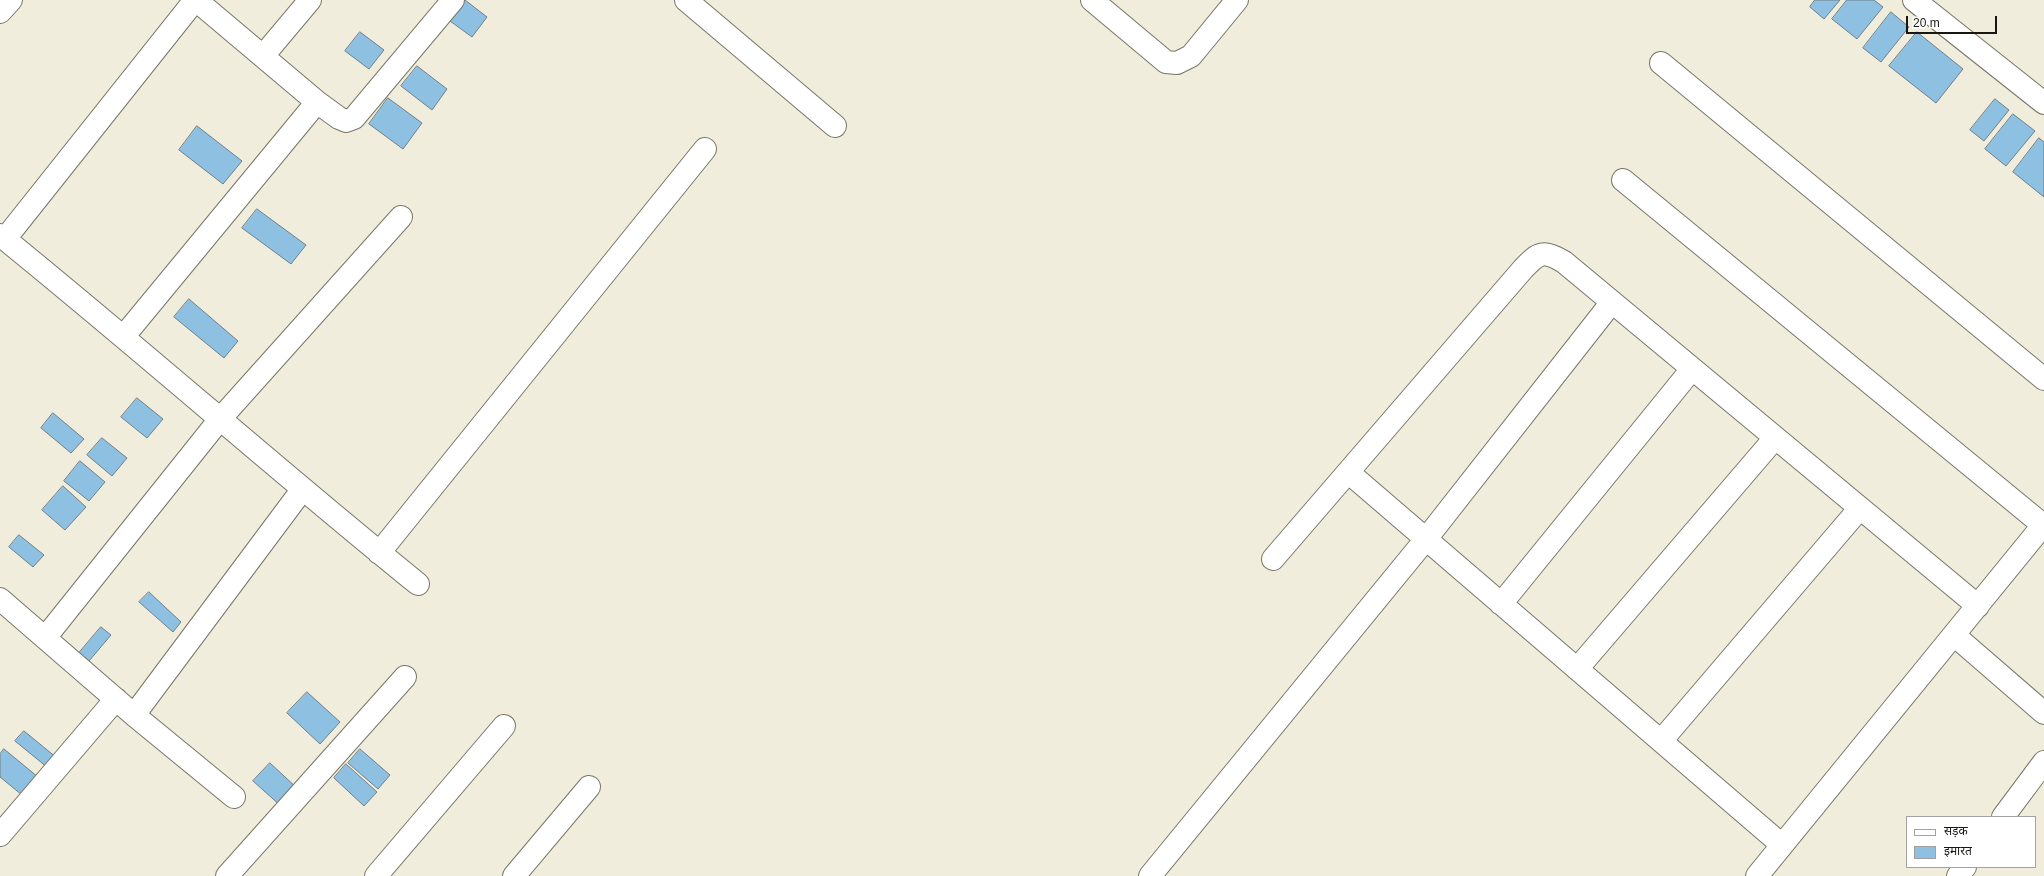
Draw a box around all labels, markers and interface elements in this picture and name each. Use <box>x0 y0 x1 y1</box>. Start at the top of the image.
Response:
scale bar <box>1908 8 1999 34</box>
text: 20 m <box>1913 16 1940 30</box>
legend <box>1906 816 2036 868</box>
text: सड़क <box>1944 824 1968 838</box>
text: इमारत <box>1944 844 1972 858</box>

